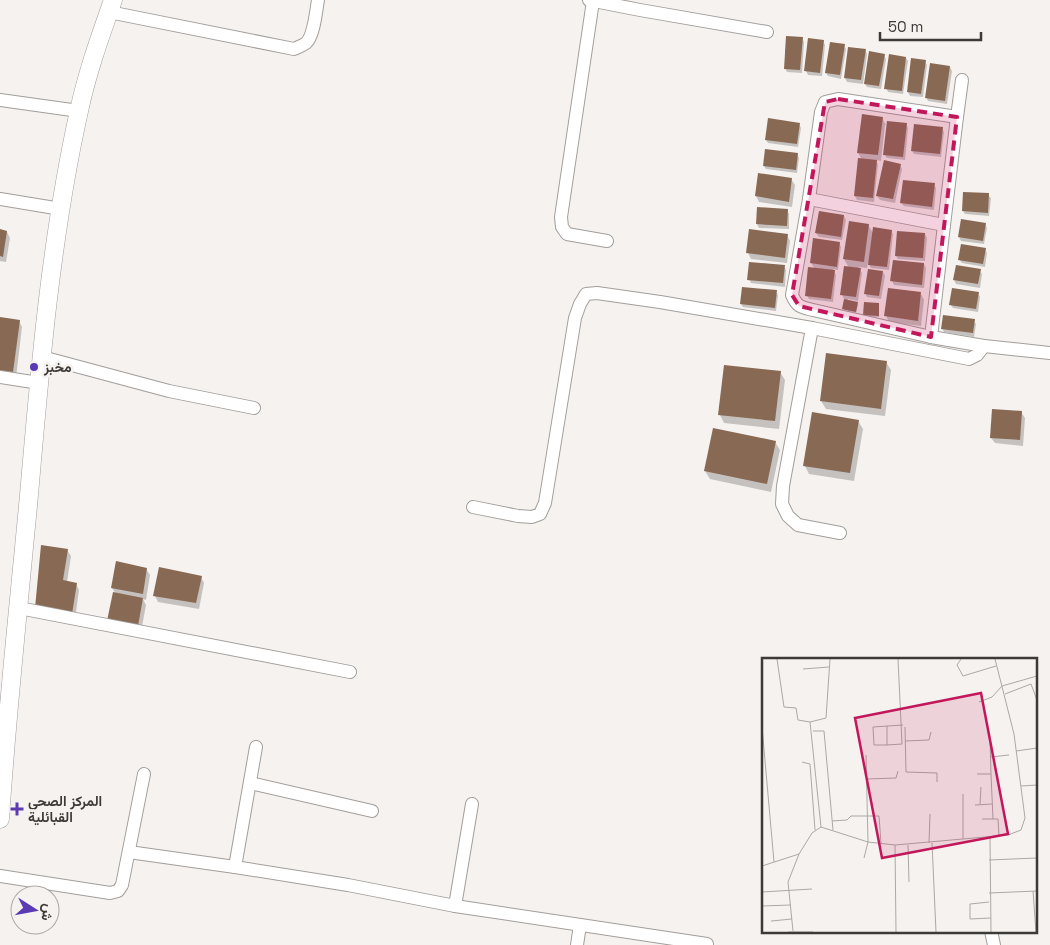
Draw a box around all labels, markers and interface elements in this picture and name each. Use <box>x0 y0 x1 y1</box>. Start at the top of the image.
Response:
scale bar <box>880 10 981 42</box>
text: 50 m <box>888 17 923 36</box>
place label: مخبز <box>43 358 72 376</box>
marker: مخبز <box>28 361 40 373</box>
inset map <box>762 658 1038 932</box>
place label: المركز الصحي القبائلية <box>28 792 102 826</box>
marker: المركز الصحي القبائلية <box>10 802 24 816</box>
north arrow <box>10 885 60 935</box>
text: ش <box>37 903 58 923</box>

